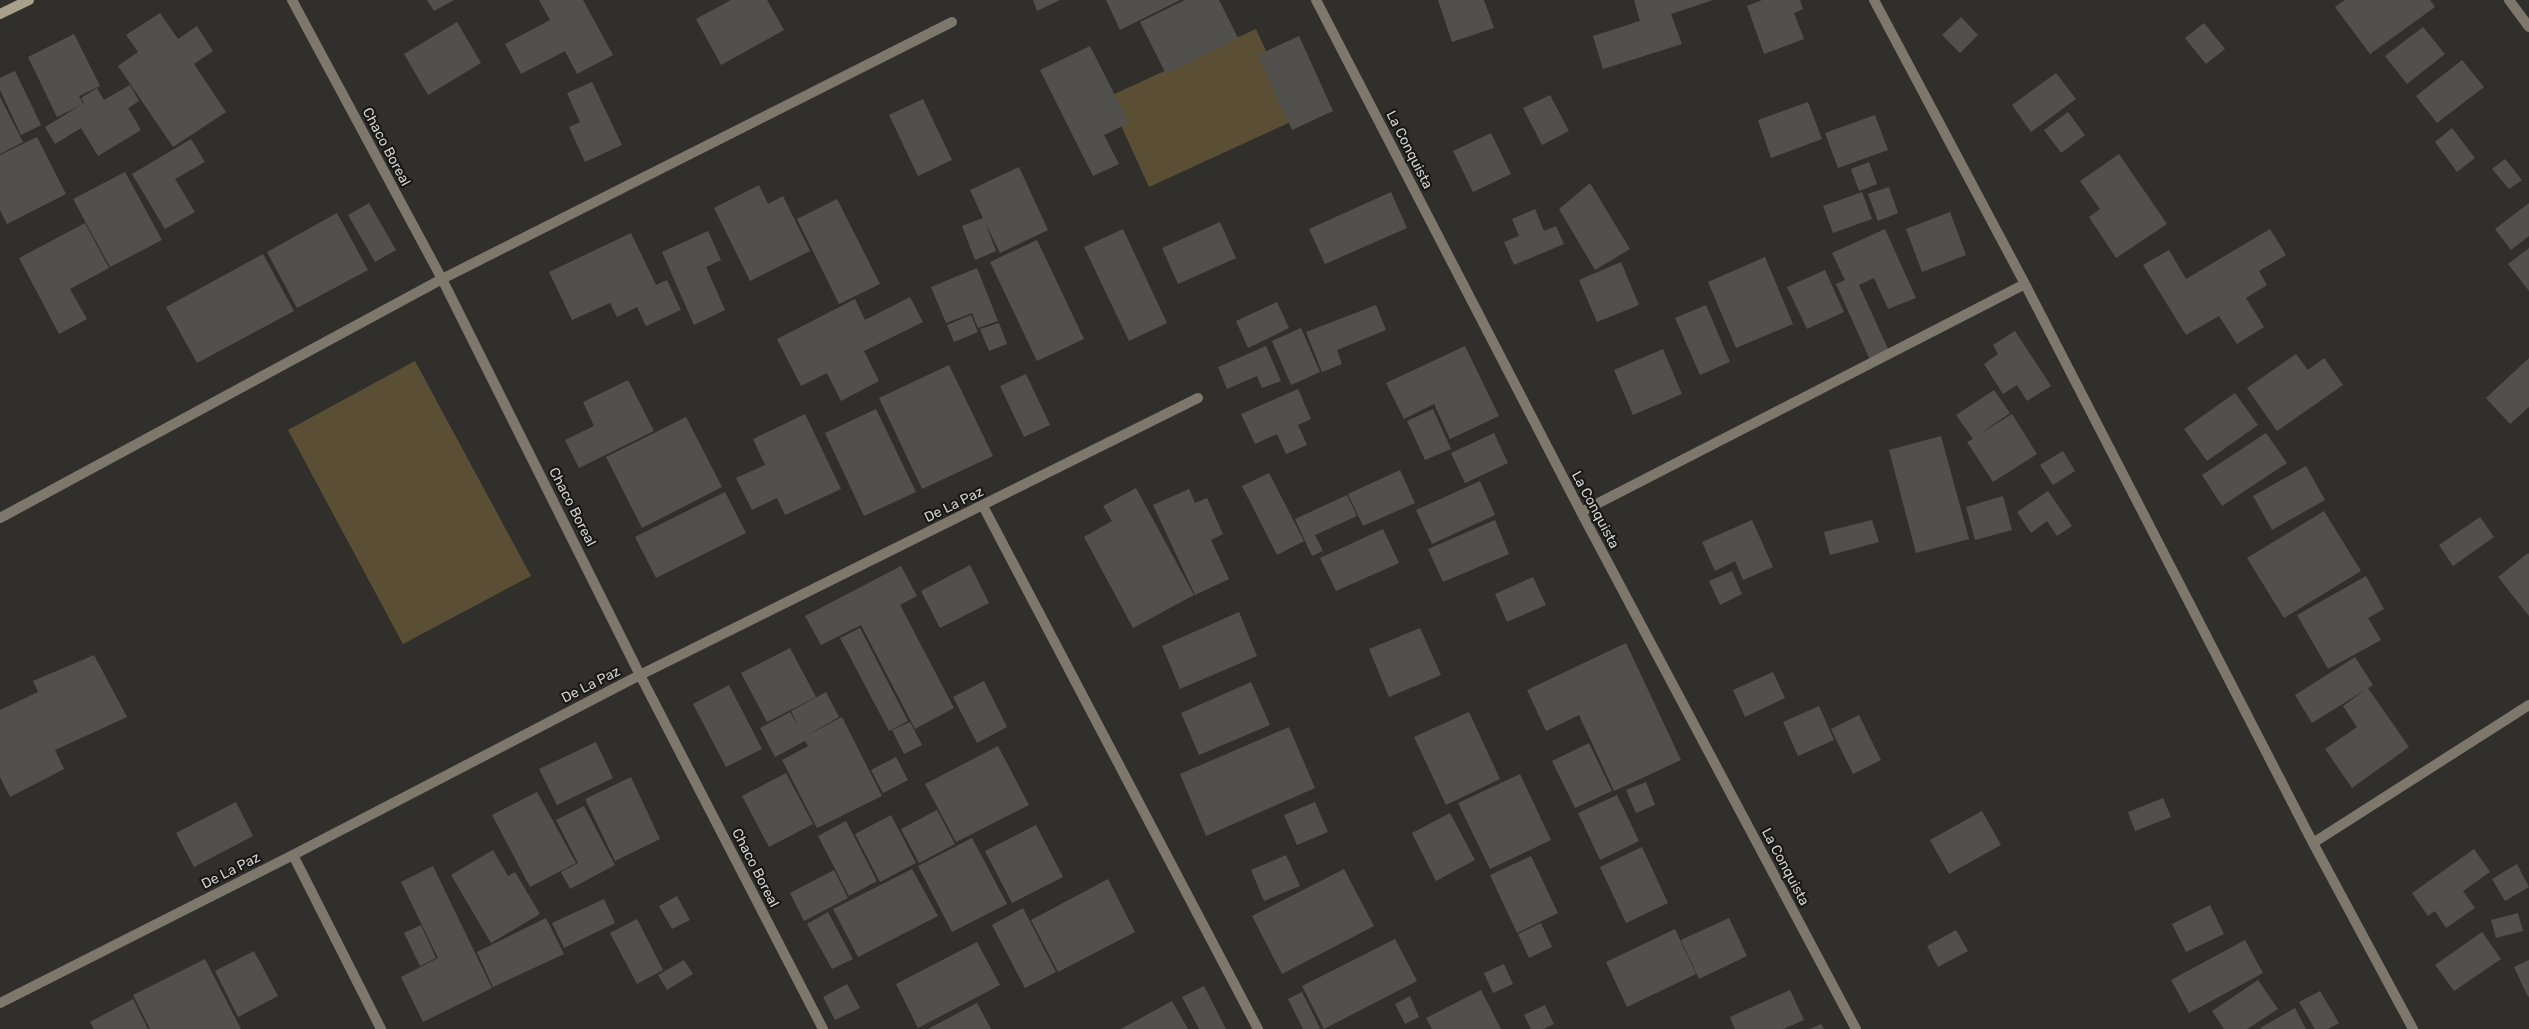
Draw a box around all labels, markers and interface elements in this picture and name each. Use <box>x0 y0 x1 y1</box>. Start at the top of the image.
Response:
street label: Chaco Boreal <box>358 105 414 189</box>
street label: La Conquista <box>1382 108 1436 192</box>
street label: Chaco Boreal <box>545 465 599 549</box>
street label: La Conquista <box>1568 468 1622 552</box>
street label: De La Paz <box>922 483 986 527</box>
street label: De La Paz <box>559 663 623 707</box>
street label: La Conquista <box>1758 825 1812 909</box>
street label: Chaco Boreal <box>728 826 782 910</box>
street label: De La Paz <box>199 849 263 893</box>

